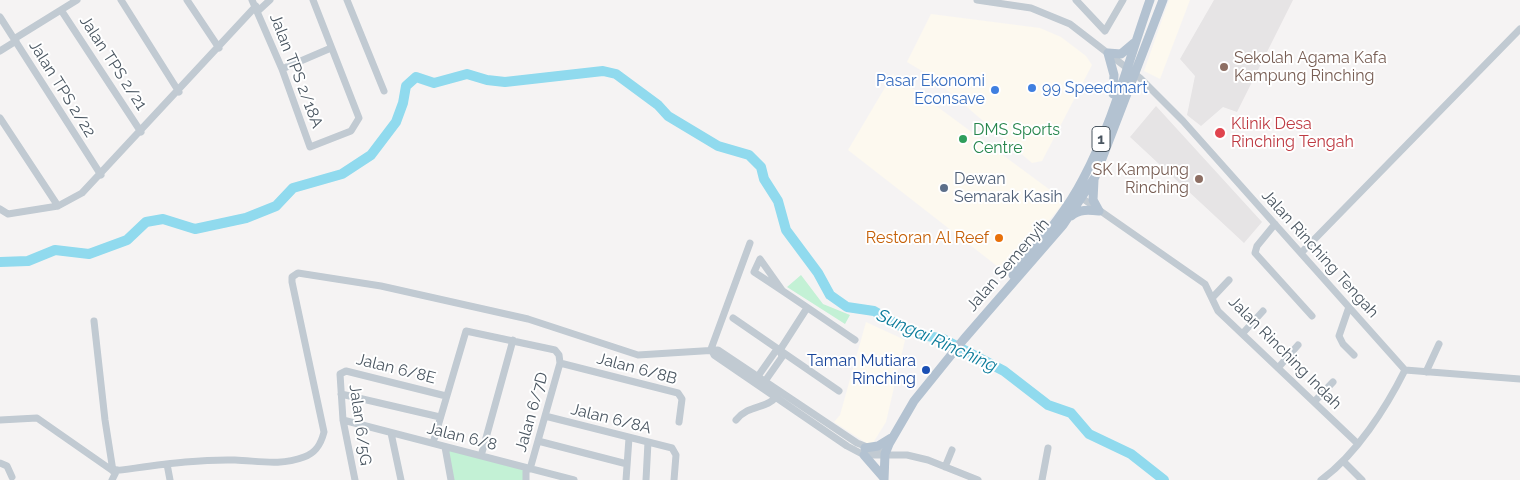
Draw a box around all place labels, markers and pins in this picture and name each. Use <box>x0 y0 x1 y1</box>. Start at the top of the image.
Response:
place label: Sekolah Agama Kafa Kampung Rinching <box>1234 48 1387 86</box>
marker: Sekolah Agama Kafa Kampung Rinching <box>1218 61 1230 73</box>
place label: Pasar Ekonomi Econsave <box>876 71 985 109</box>
place label: 99 Speedmart <box>1042 78 1148 98</box>
marker: 99 Speedmart <box>1026 82 1038 94</box>
marker: Pasar Ekonomi Econsave <box>989 84 1001 96</box>
place label: Klinik Desa Rinching Tengah <box>1231 114 1354 152</box>
place label: DMS Sports Centre <box>973 120 1060 158</box>
marker: Klinik Desa Rinching Tengah <box>1213 126 1227 140</box>
marker: DMS Sports Centre <box>957 133 969 145</box>
place label: SK Kampung Rinching <box>1093 160 1189 198</box>
place label: Dewan Semarak Kasih <box>954 169 1063 207</box>
marker: SK Kampung Rinching <box>1193 173 1205 185</box>
marker: Dewan Semarak Kasih <box>938 182 950 194</box>
place label: Restoran Al Reef <box>866 228 989 248</box>
marker: Restoran Al Reef <box>993 232 1005 244</box>
place label: Taman Mutiara Rinching <box>807 351 916 389</box>
marker: Taman Mutiara Rinching <box>920 364 932 376</box>

